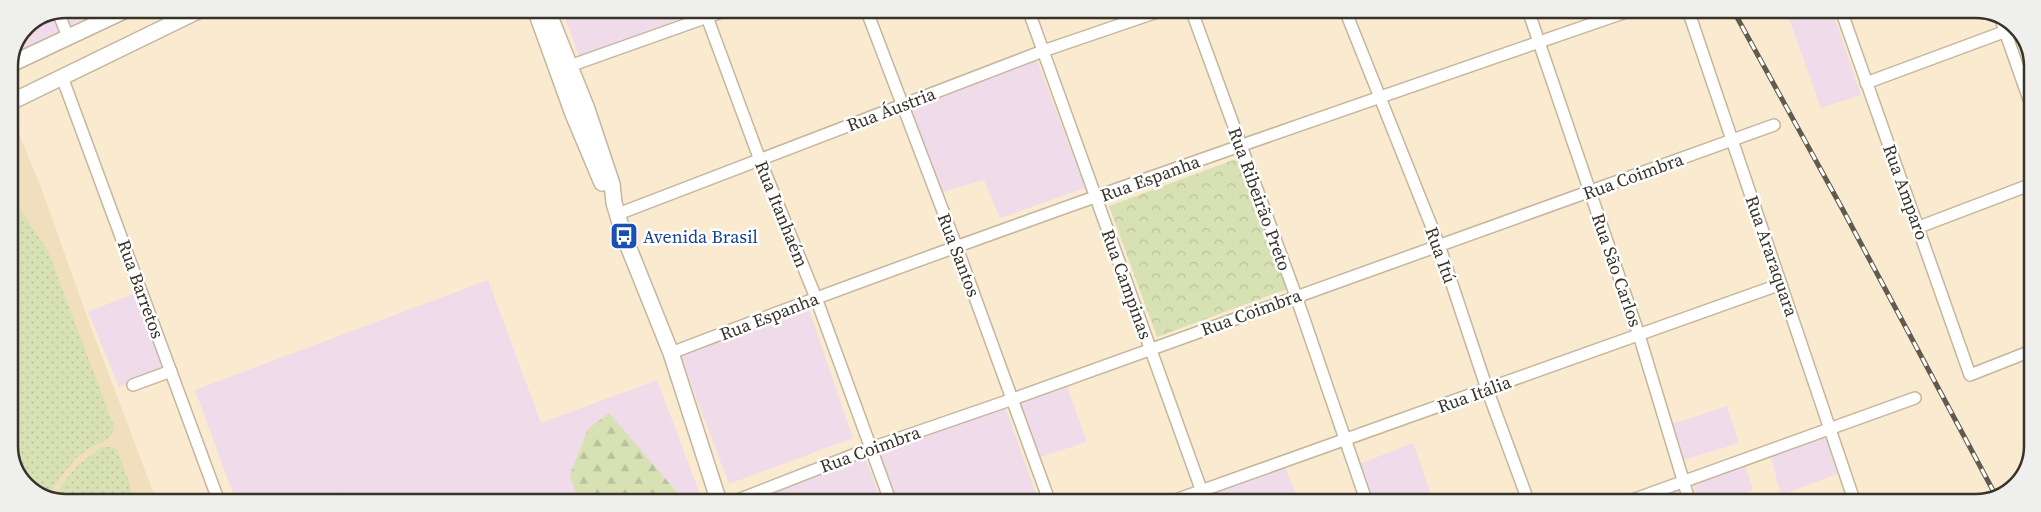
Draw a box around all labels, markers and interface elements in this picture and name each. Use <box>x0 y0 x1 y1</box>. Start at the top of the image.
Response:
street label: Rua Áustria <box>843 80 940 137</box>
street label: Rua Ribeirão Preto <box>1222 124 1298 274</box>
street label: Rua Amparo <box>1877 141 1935 243</box>
street label: Rua Coimbra <box>1579 146 1687 206</box>
street label: Rua Espanha <box>1097 148 1204 208</box>
street label: Rua Itanhaém <box>749 157 815 271</box>
street label: Rua Araraquara <box>1740 192 1805 321</box>
street label: Rua Santos <box>932 209 987 301</box>
street label: Rua São Carlos <box>1586 210 1648 330</box>
bus stop icon: Avenida Brasil <box>609 221 639 251</box>
street label: Rua Itú <box>1419 223 1463 287</box>
place label: Avenida Brasil <box>643 224 758 249</box>
street label: Rua Campinas <box>1096 225 1159 343</box>
street label: Rua Barretos <box>112 236 171 342</box>
street label: Rua Coimbra <box>1197 282 1305 342</box>
street label: Rua Espanha <box>716 285 823 346</box>
street label: Rua Itália <box>1434 369 1515 419</box>
street label: Rua Coimbra <box>816 419 924 479</box>

